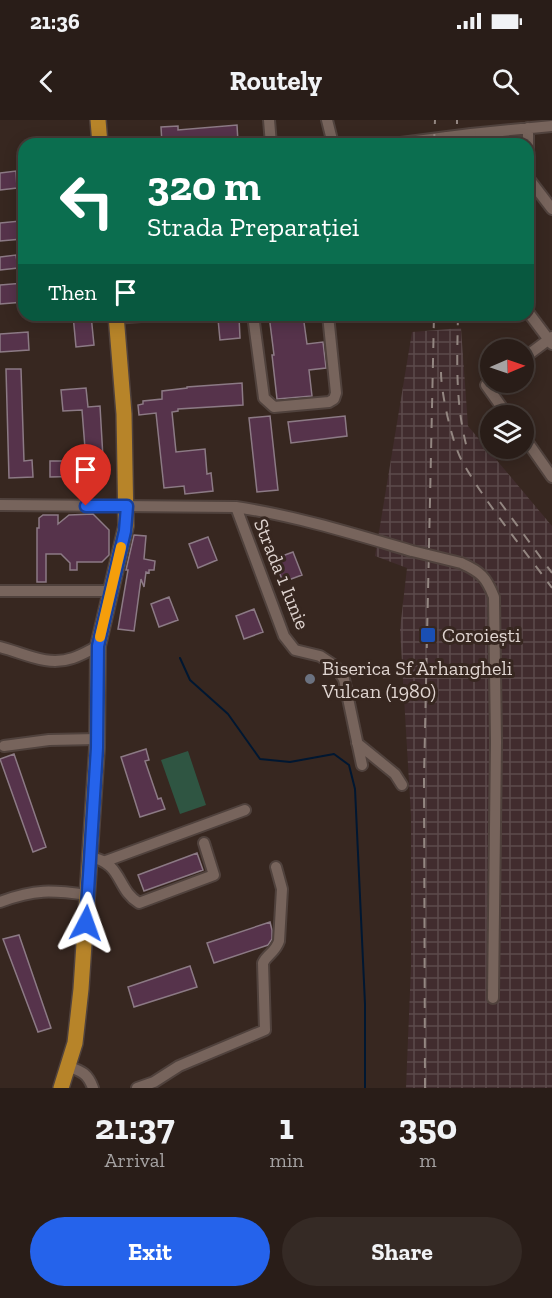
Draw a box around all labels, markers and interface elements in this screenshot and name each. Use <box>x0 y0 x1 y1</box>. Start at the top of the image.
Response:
text: 21:36 <box>30 8 80 35</box>
icon: back <box>30 65 63 98</box>
text: Routely <box>230 65 322 97</box>
icon: search <box>489 65 522 98</box>
text: 320 m <box>147 160 261 211</box>
icon: left <box>48 162 126 240</box>
text: Strada Preparației <box>147 211 359 243</box>
icon: arrive <box>109 276 142 309</box>
text: Then <box>48 279 97 306</box>
north arrow <box>480 339 534 393</box>
map controls <box>480 339 534 459</box>
button: layers <box>480 405 534 459</box>
pin <box>60 444 111 506</box>
icon: arrive <box>69 453 102 486</box>
street label: Strada 1 Iunie <box>249 515 315 633</box>
place label: Coroiești <box>442 623 521 647</box>
marker: Coroiești <box>419 626 437 644</box>
place label: Biserica Sf Arhangheli Vulcan (1980) <box>321 656 513 703</box>
marker: Biserica Sf Arhangheli Vulcan (1980) <box>303 672 317 686</box>
position arrow <box>54 891 118 955</box>
text: 21:37 <box>95 1105 175 1148</box>
text: 1 <box>279 1105 294 1148</box>
text: 350 <box>398 1105 457 1148</box>
text: Arrival <box>105 1148 165 1172</box>
text: min <box>269 1148 304 1172</box>
text: m <box>419 1148 436 1172</box>
button: Exit <box>30 1217 270 1286</box>
button: Share <box>282 1217 522 1286</box>

